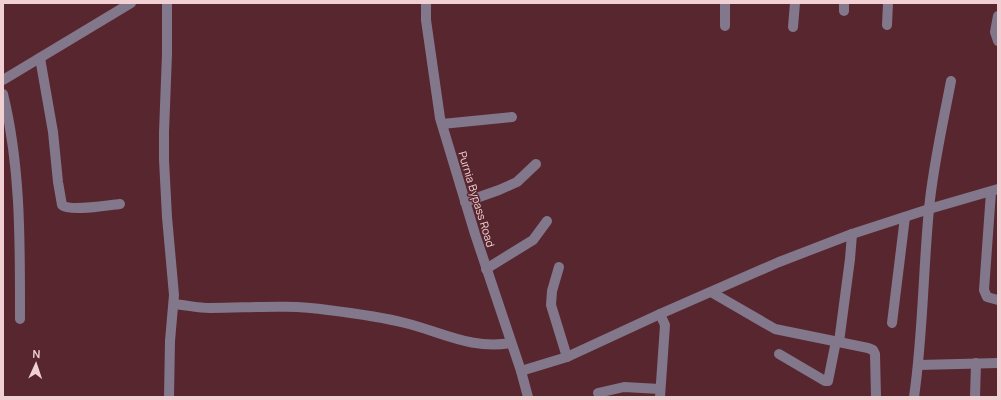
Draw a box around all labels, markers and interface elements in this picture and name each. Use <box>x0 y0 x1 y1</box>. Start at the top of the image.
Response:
street label: Purnia Bypass Road <box>455 149 499 249</box>
north arrow <box>16 344 56 384</box>
text: N <box>32 346 41 361</box>

